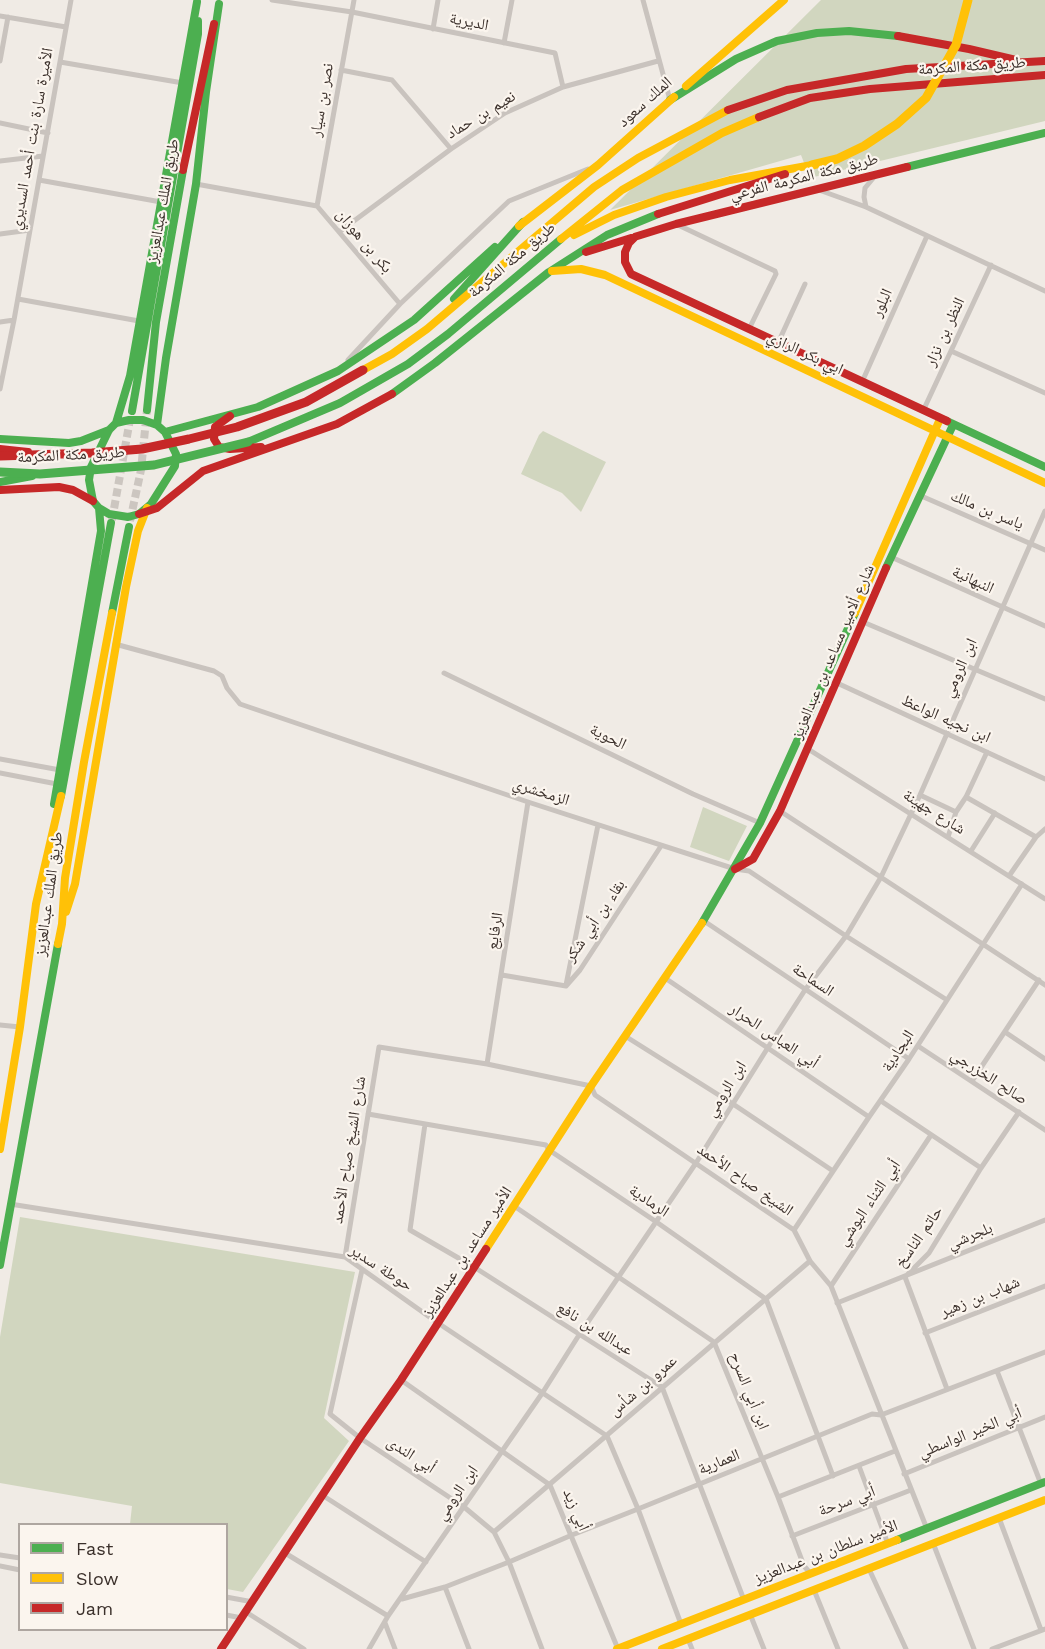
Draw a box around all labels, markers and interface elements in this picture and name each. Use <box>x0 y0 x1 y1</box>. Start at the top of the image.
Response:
street label: الديرية <box>448 9 490 35</box>
street label: الأميرة سارة بنت أحمد السديري <box>7 46 57 232</box>
street label: طريق مكة المكرمة <box>918 53 1026 79</box>
street label: نصر بن سيار <box>306 62 338 138</box>
street label: الملك سعود <box>614 73 676 131</box>
street label: نعيم بن حماد <box>443 87 519 143</box>
street label: طريق الملك عبدالعزيز <box>143 137 183 265</box>
street label: طريق مكة المكرمة الفرعي <box>728 149 880 205</box>
street label: بكر بن هوزان <box>332 205 396 277</box>
street label: طريق مكة المكرمة <box>465 218 559 302</box>
street label: البلور <box>867 286 897 320</box>
street label: النظر بن نزار <box>921 294 969 370</box>
street label: ابي بكر الرازي <box>764 327 846 379</box>
street label: طريق مكة المكرمة <box>17 443 125 467</box>
street label: ياسر بن مالك <box>947 486 1027 534</box>
street label: شارع ألامير مساعد بن عبدالعزيز <box>787 562 879 742</box>
street label: النبهانية <box>949 562 997 598</box>
street label: ابن الرومي <box>939 636 981 700</box>
street label: ابن نجيه الواعظ <box>898 691 994 747</box>
street label: الحوية <box>587 720 629 754</box>
street label: الزمخشري <box>510 774 572 810</box>
street label: شارع جهينة <box>899 785 969 839</box>
street label: طريق الملك عبدالعزيز <box>31 830 67 958</box>
street label: بقاء بن أبي شكر <box>560 876 630 966</box>
street label: الرفايع <box>483 911 507 951</box>
street label: السماحة <box>789 959 837 1001</box>
street label: أبي العباس الحرار <box>726 999 822 1073</box>
street label: البجادية <box>877 1027 919 1075</box>
street label: صالح الخزرجي <box>947 1045 1031 1109</box>
street label: ابن الرومي <box>701 1057 751 1121</box>
street label: شارع الشيخ صباح الأحمد <box>328 1075 370 1225</box>
street label: الشيخ صباح الأحمد <box>693 1140 797 1220</box>
street label: أبي الثناء البوشي <box>833 1156 905 1250</box>
street label: الرمادية <box>625 1181 673 1221</box>
street label: الأمير مساعد بن عبدالعزيز <box>418 1183 516 1321</box>
street label: حاتم الناسخ <box>891 1203 947 1271</box>
street label: بلجرشي <box>945 1218 995 1254</box>
street label: حوطة سدير <box>346 1241 416 1295</box>
street label: شهاب بن زهير <box>937 1272 1023 1322</box>
street label: عبدالله بن نافع <box>553 1298 637 1360</box>
street label: ابن أبي السرح <box>725 1349 773 1433</box>
street label: عمرو بن شأس <box>605 1351 681 1421</box>
street label: أبي الخير الواسطي <box>915 1403 1025 1463</box>
street label: أبي الندى <box>383 1432 439 1478</box>
street label: العمارية <box>695 1445 743 1479</box>
street label: ابن الرومي <box>432 1462 482 1524</box>
street label: أبي سرحة <box>816 1481 878 1521</box>
street label: أبي زيد <box>559 1486 593 1534</box>
street label: الأمير سلطان بن عبدالعزيز <box>751 1516 901 1588</box>
legend <box>18 1523 228 1631</box>
text: Fast <box>76 1538 113 1559</box>
text: Slow <box>76 1568 119 1589</box>
text: Jam <box>76 1598 113 1619</box>

